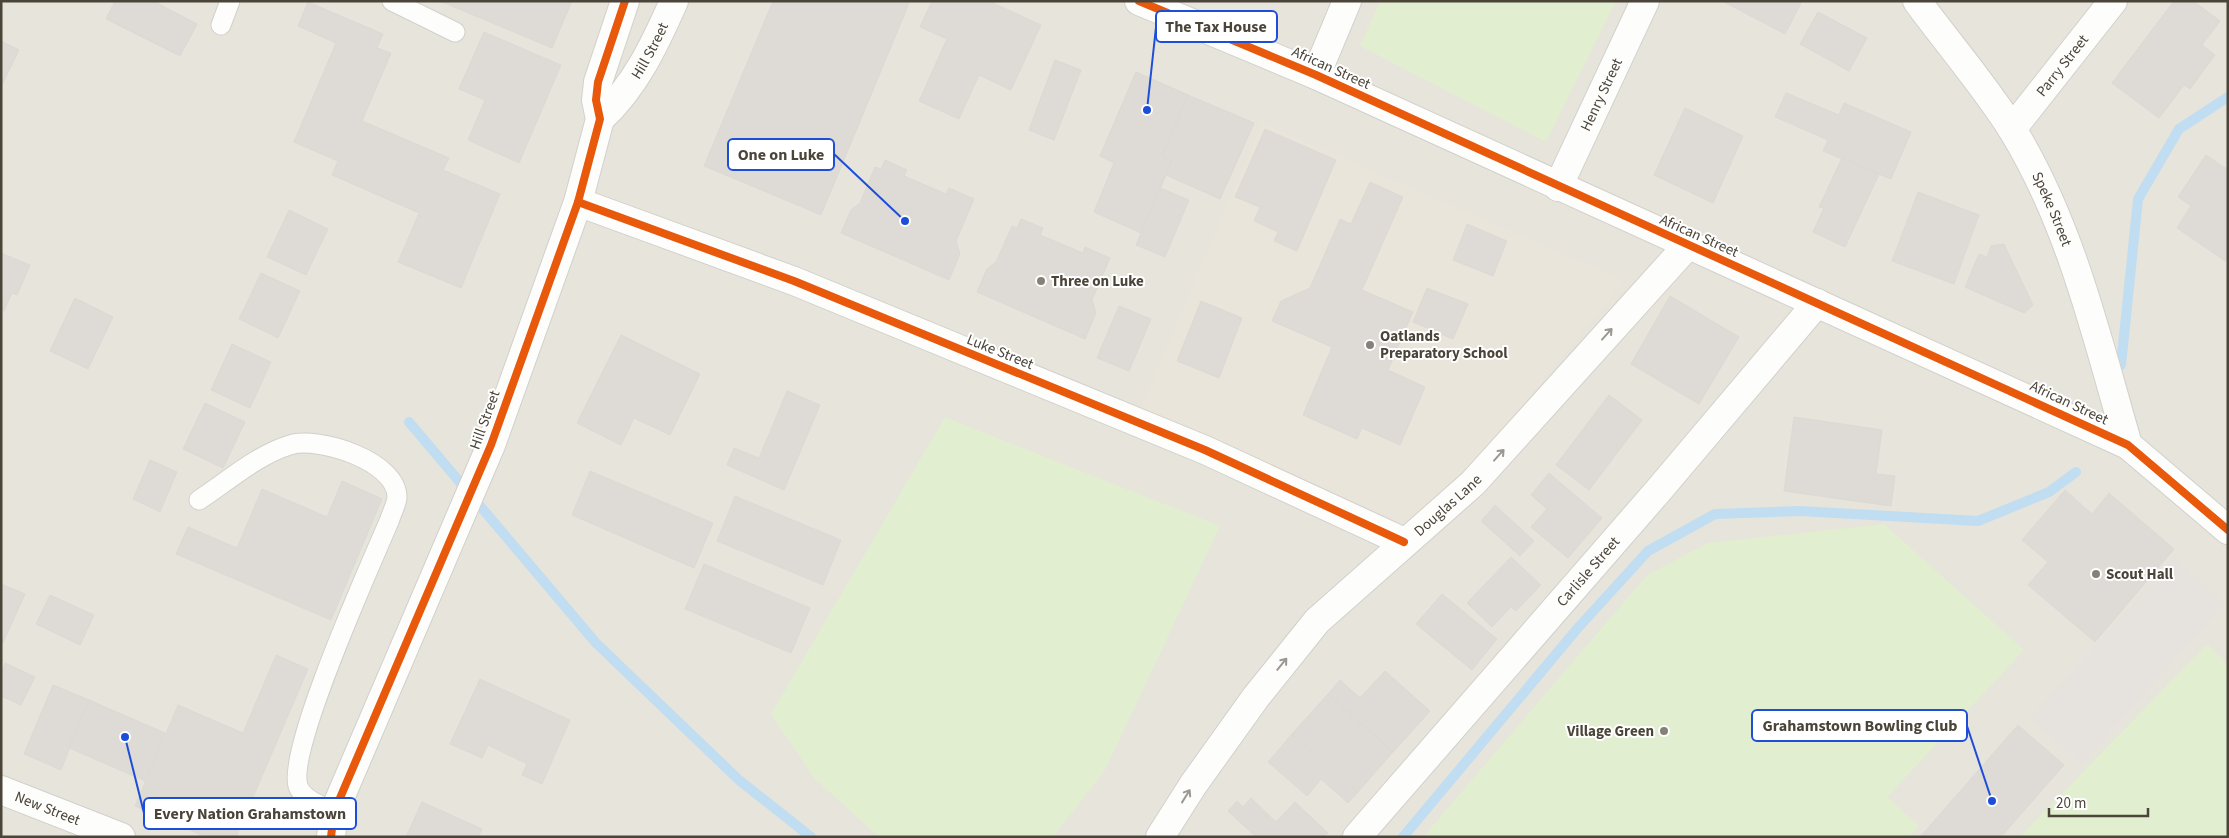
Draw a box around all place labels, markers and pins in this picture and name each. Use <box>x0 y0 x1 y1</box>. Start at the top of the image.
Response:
callout: The Tax House <box>1156 11 1277 42</box>
callout: One on Luke <box>728 139 834 170</box>
place label: Three on Luke <box>1051 271 1144 292</box>
marker: Three on Luke <box>1035 275 1047 287</box>
place label: Oatlands Preparatory School <box>1380 326 1508 364</box>
marker: Oatlands Preparatory School <box>1364 339 1376 351</box>
place label: Scout Hall <box>2106 564 2174 585</box>
marker: Scout Hall <box>2090 568 2102 580</box>
callout: Grahamstown Bowling Club <box>1752 710 1967 741</box>
place label: Village Green <box>1566 721 1654 742</box>
marker: Village Green <box>1658 725 1670 737</box>
callout: Every Nation Grahamstown <box>144 798 356 829</box>

